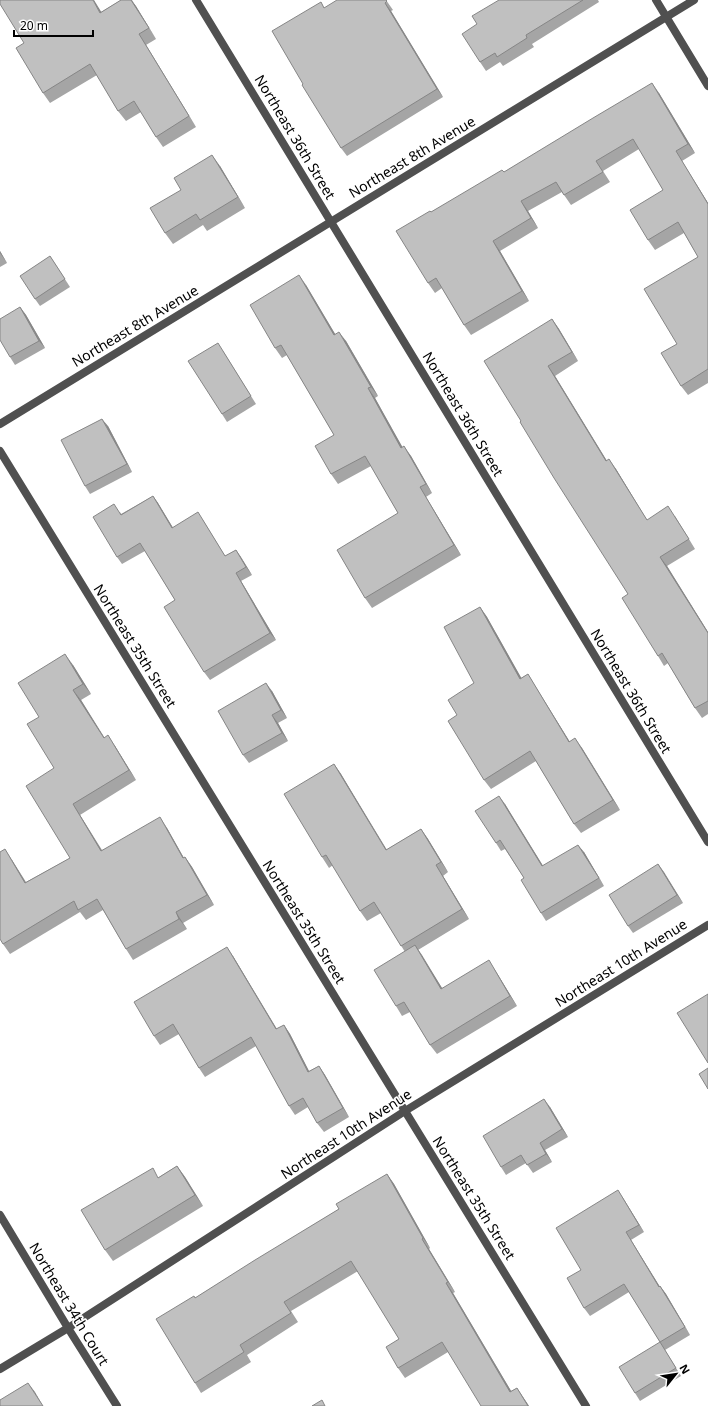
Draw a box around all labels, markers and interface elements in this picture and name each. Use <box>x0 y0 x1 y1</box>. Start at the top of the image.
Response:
scale bar <box>14 12 93 38</box>
text: 20 m <box>20 17 48 34</box>
street label: Northeast 36th Street <box>251 71 340 203</box>
street label: Northeast 8th Avenue <box>345 111 479 202</box>
street label: Northeast 8th Avenue <box>68 280 202 371</box>
street label: Northeast 36th Street <box>419 348 508 480</box>
street label: Northeast 35th Street <box>90 580 181 711</box>
street label: Northeast 36th Street <box>587 625 676 757</box>
street label: Northeast 35th Street <box>259 856 350 987</box>
street label: Northeast 10th Avenue <box>551 914 690 1011</box>
street label: Northeast 10th Avenue <box>277 1084 415 1183</box>
street label: Northeast 35th Street <box>429 1132 520 1263</box>
street label: Northeast 34th Court <box>25 1239 114 1369</box>
north arrow <box>656 1354 696 1394</box>
text: N <box>676 1361 694 1376</box>

